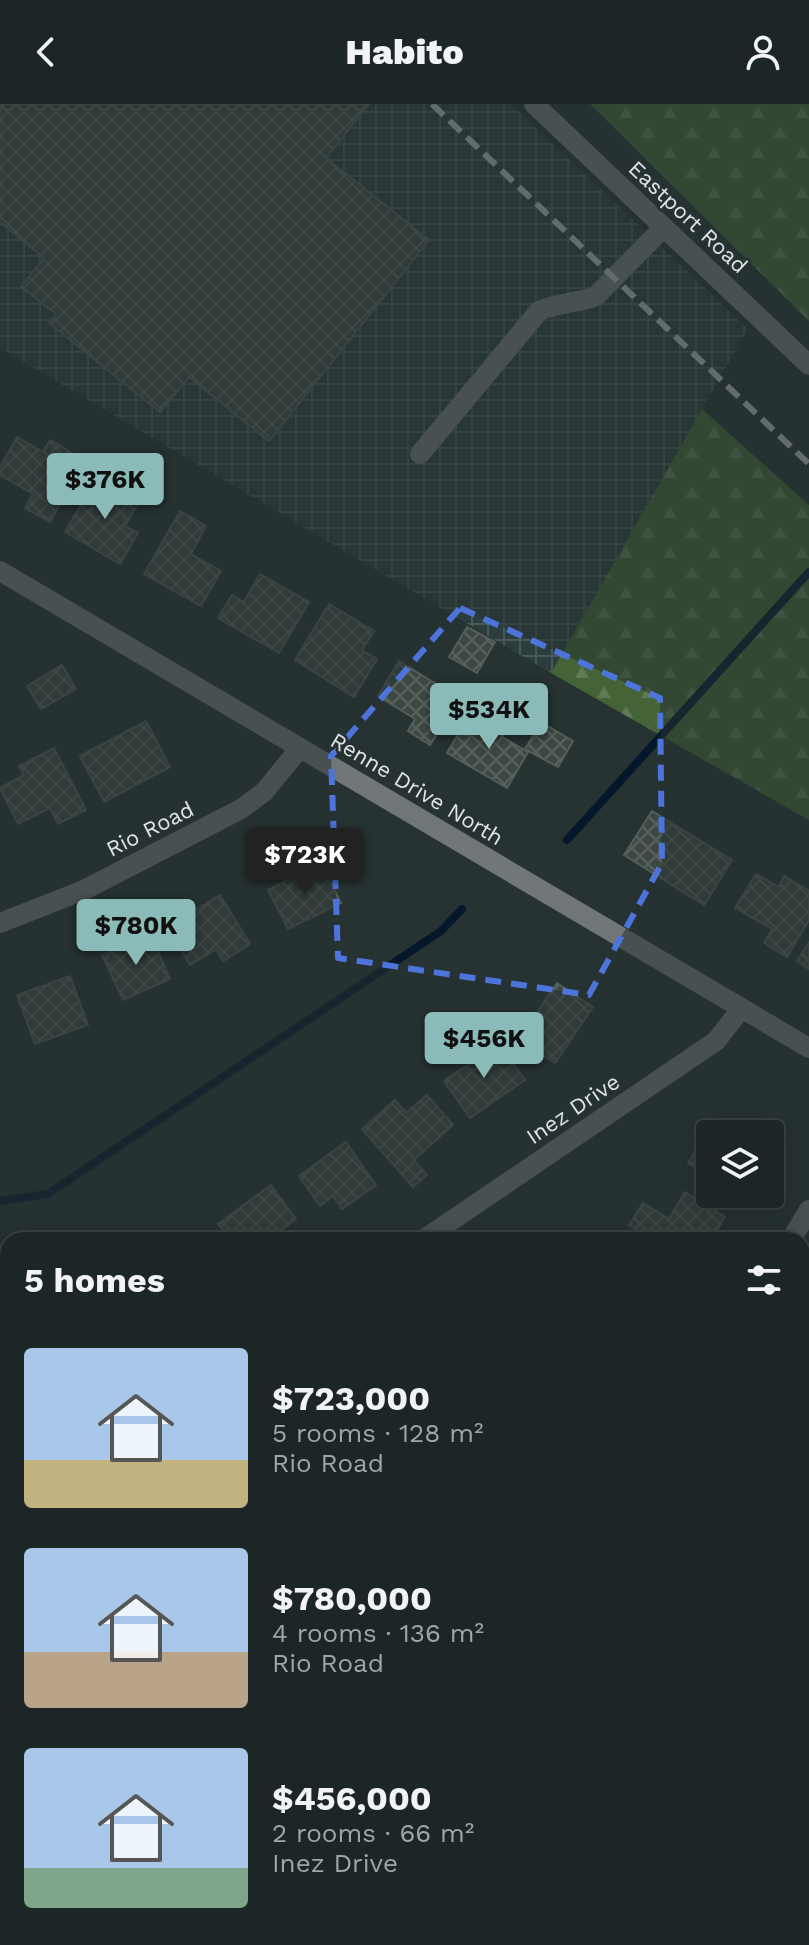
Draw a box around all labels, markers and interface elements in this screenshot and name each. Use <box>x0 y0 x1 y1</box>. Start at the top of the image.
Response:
icon: back <box>24 30 68 74</box>
icon: person <box>741 30 785 74</box>
text: Habito <box>345 31 464 73</box>
street label: Eastport Road <box>624 156 752 278</box>
pin: $376K <box>49 453 161 521</box>
text: $376K <box>65 464 145 494</box>
pin: $534K <box>433 683 545 751</box>
text: $534K <box>448 694 530 724</box>
street label: Renne Drive North <box>326 728 508 850</box>
street label: Rio Road <box>102 796 198 862</box>
pin: $723K <box>249 828 361 896</box>
text: $723K <box>264 839 346 869</box>
pin: $780K <box>80 899 192 967</box>
text: $780K <box>94 910 178 940</box>
pin: $456K <box>428 1012 540 1080</box>
text: $456K <box>443 1023 525 1053</box>
street label: Inez Drive <box>522 1069 624 1149</box>
map controls <box>696 1120 784 1208</box>
button: layers <box>696 1120 784 1208</box>
icon: filters <box>742 1258 786 1302</box>
text: 5 homes <box>24 1260 165 1300</box>
text: $723,000 <box>272 1378 430 1418</box>
icon: home <box>88 1380 184 1476</box>
text: 5 rooms · 128 m² <box>272 1418 483 1448</box>
text: Rio Road <box>272 1448 384 1478</box>
text: $780,000 <box>272 1578 432 1618</box>
icon: home <box>88 1580 184 1676</box>
text: 4 rooms · 136 m² <box>272 1618 484 1648</box>
text: Rio Road <box>272 1648 384 1678</box>
text: $456,000 <box>272 1778 432 1818</box>
icon: home <box>88 1780 184 1876</box>
text: 2 rooms · 66 m² <box>272 1818 474 1848</box>
text: Inez Drive <box>272 1848 398 1878</box>

